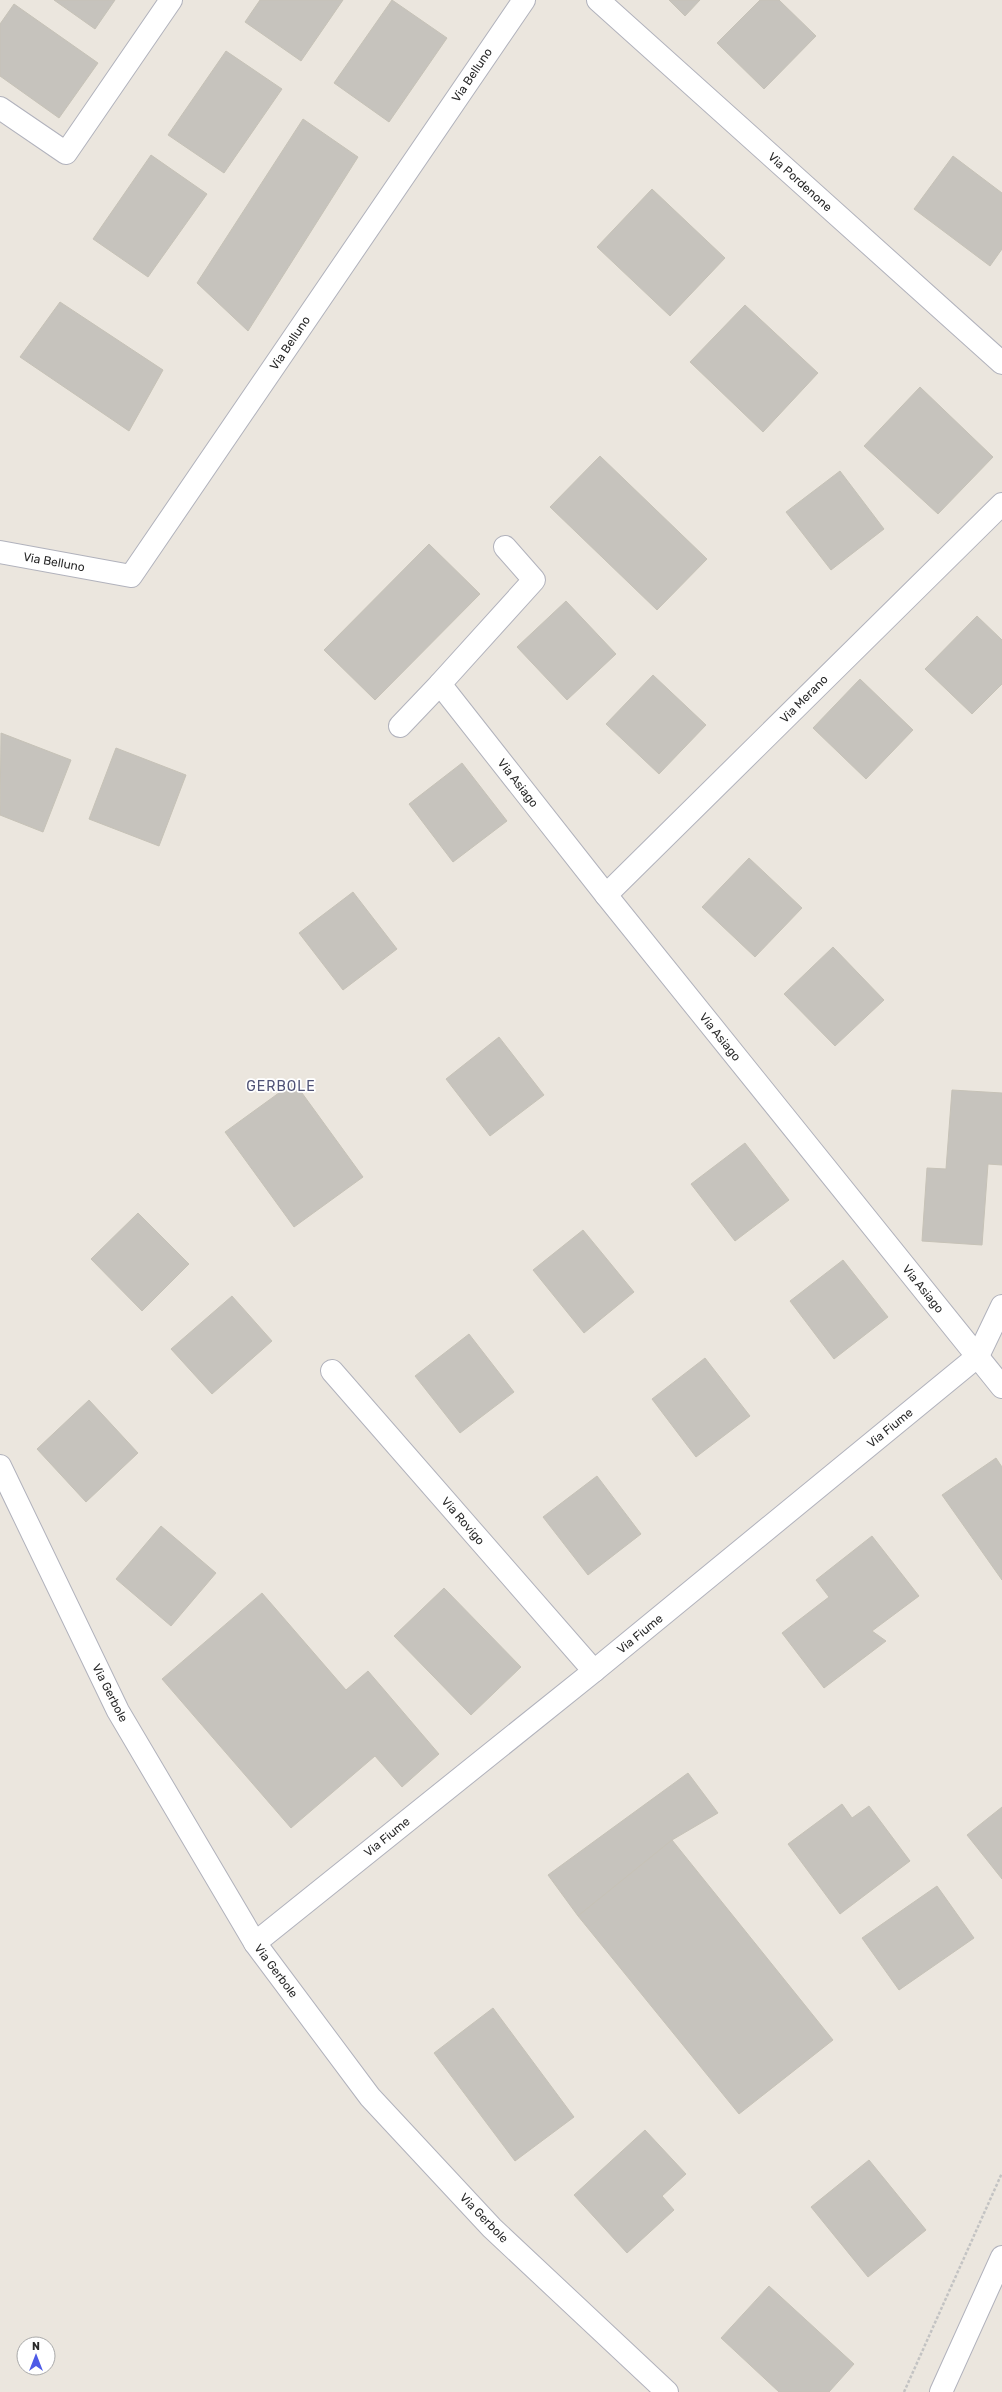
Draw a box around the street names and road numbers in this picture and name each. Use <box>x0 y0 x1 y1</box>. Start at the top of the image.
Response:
street label: Via Belluno <box>449 45 495 105</box>
street label: Via Pordenone <box>765 150 835 215</box>
street label: Via Belluno <box>267 313 313 373</box>
street label: Via Belluno <box>22 550 86 574</box>
street label: Via Merano <box>777 672 831 726</box>
street label: Via Asiago <box>495 756 541 810</box>
street label: Via Asiago <box>696 1010 744 1064</box>
street label: Via Asiago <box>899 1262 947 1316</box>
street label: Via Fiume <box>864 1405 916 1451</box>
street label: Via Rovigo <box>439 1494 487 1548</box>
street label: Via Fiume <box>614 1611 666 1657</box>
street label: Via Gerbole <box>89 1662 131 1725</box>
street label: Via Fiume <box>361 1814 413 1860</box>
street label: Via Gerbole <box>251 1941 301 2001</box>
street label: Via Gerbole <box>457 2190 511 2246</box>

